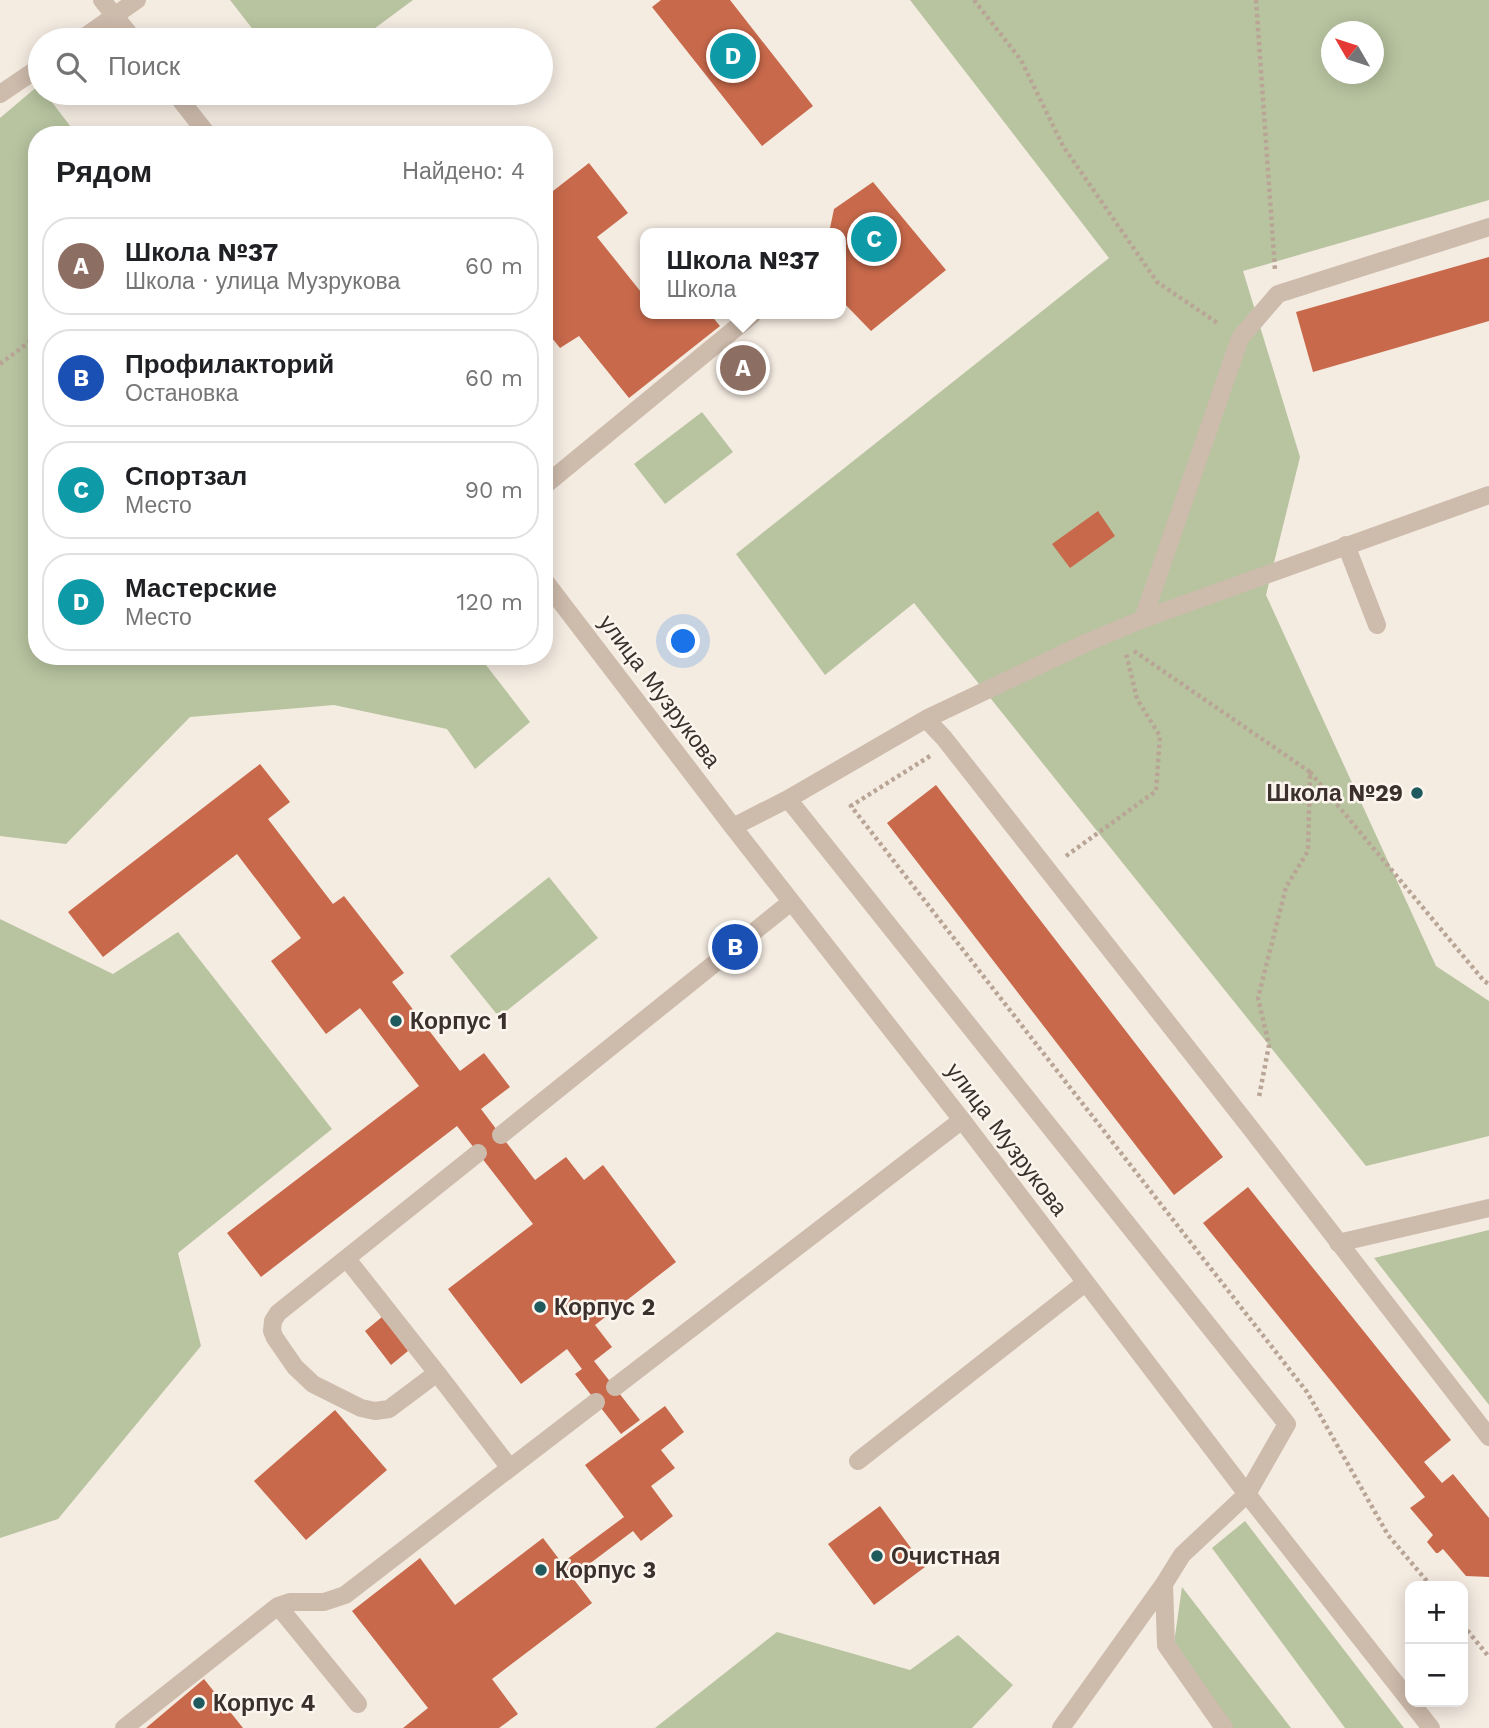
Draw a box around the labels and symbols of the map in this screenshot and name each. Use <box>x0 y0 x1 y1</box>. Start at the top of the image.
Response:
north arrow <box>1321 21 1384 84</box>
pin: D <box>710 30 756 82</box>
pin: C <box>851 213 897 265</box>
pin: A <box>720 342 766 394</box>
street label: улица Музрукова <box>593 610 726 773</box>
your location <box>666 624 700 658</box>
place label: Школа №29 <box>1267 780 1403 807</box>
marker: Школа №29 <box>1409 785 1425 801</box>
pin: B <box>712 921 758 973</box>
place label: Корпус 1 <box>410 1008 507 1035</box>
marker: Корпус 1 <box>388 1013 404 1029</box>
street label: улица Музрукова <box>940 1058 1073 1221</box>
place label: Корпус 2 <box>554 1294 655 1321</box>
marker: Корпус 2 <box>532 1299 548 1315</box>
place label: Очистная <box>891 1543 1001 1570</box>
marker: Очистная <box>869 1548 885 1564</box>
place label: Корпус 3 <box>555 1557 656 1584</box>
marker: Корпус 3 <box>533 1562 549 1578</box>
place label: Корпус 4 <box>213 1690 316 1717</box>
marker: Корпус 4 <box>191 1695 207 1711</box>

